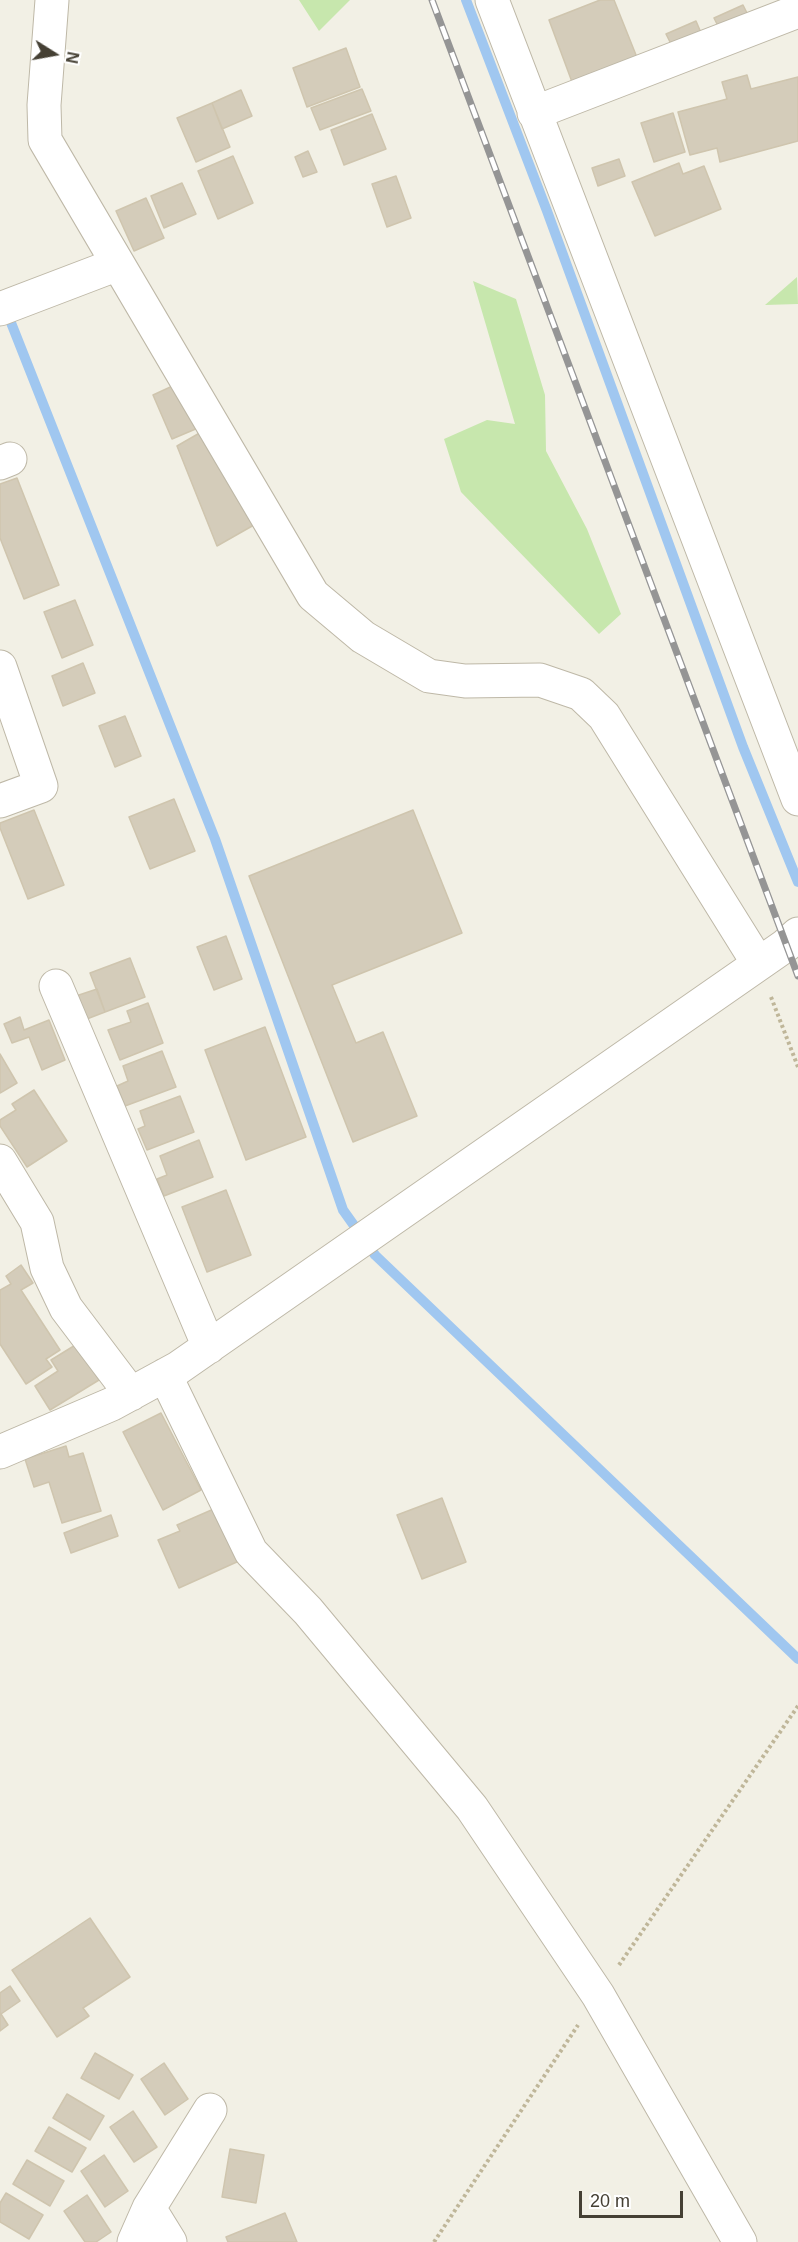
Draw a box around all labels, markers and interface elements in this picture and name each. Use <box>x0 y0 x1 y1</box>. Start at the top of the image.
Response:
north arrow <box>24 24 84 84</box>
text: N <box>63 50 82 65</box>
scale bar <box>582 2179 686 2217</box>
text: 20 m <box>590 2191 630 2211</box>

